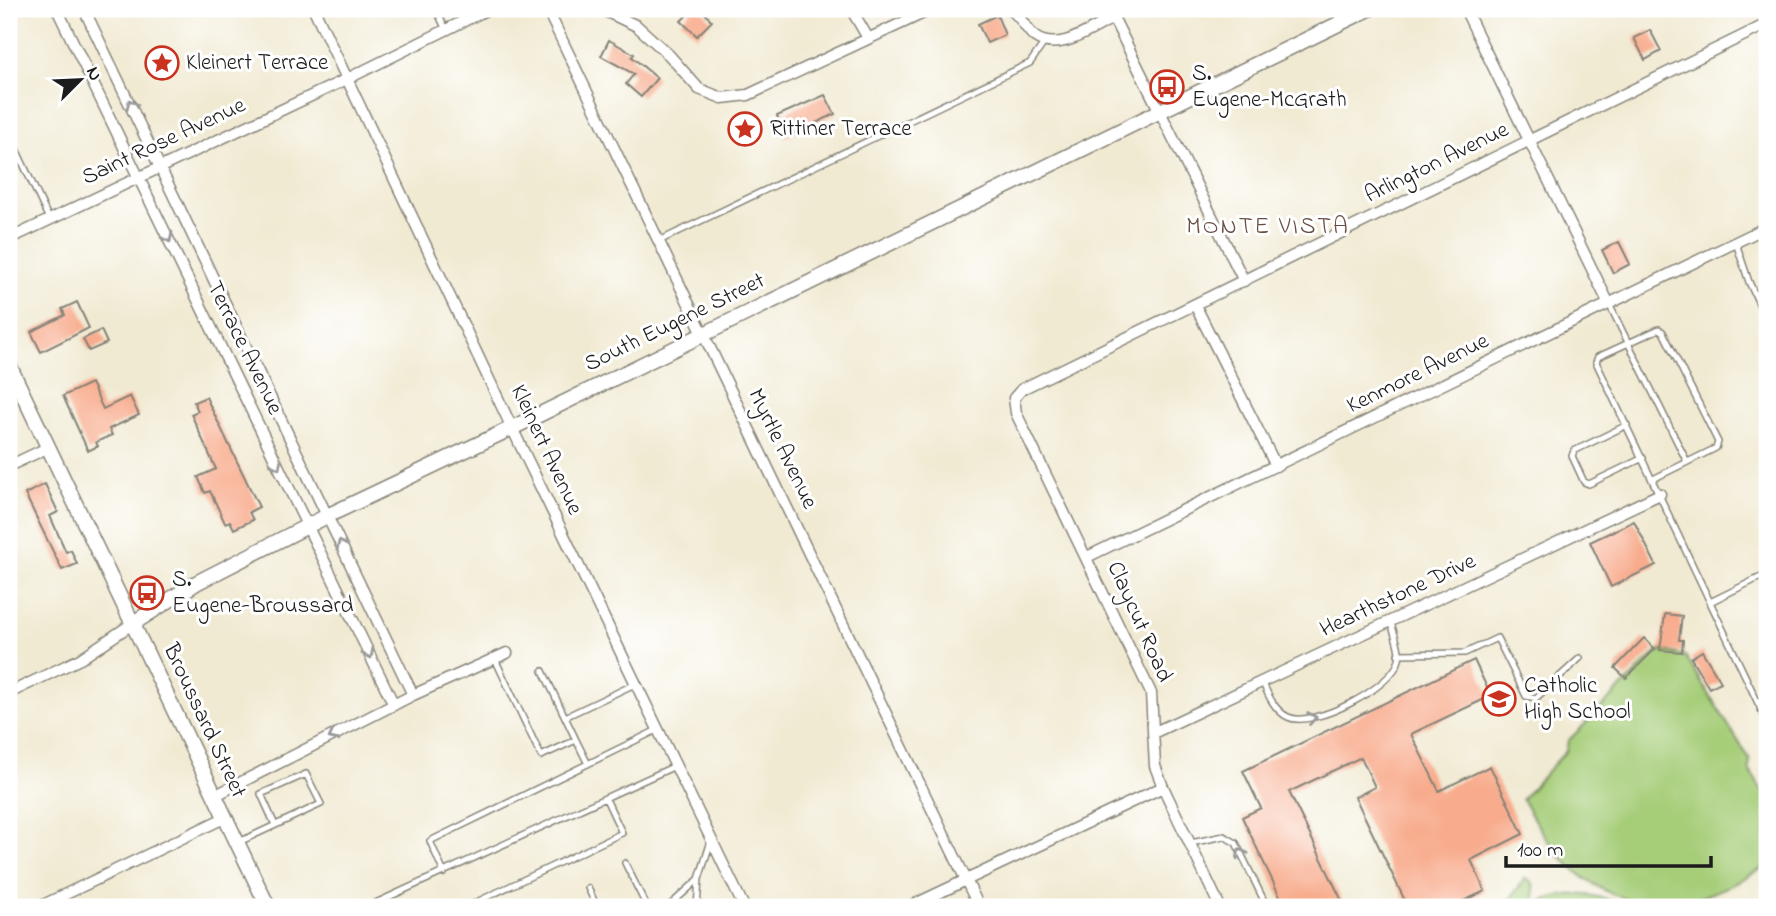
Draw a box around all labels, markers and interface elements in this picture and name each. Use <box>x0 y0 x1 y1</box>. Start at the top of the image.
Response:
place icon: Kleinert Terrace <box>143 44 181 82</box>
north arrow <box>46 46 116 116</box>
place label: Kleinert Terrace <box>186 47 329 80</box>
place label: S. Eugene-McGrath <box>1192 58 1347 118</box>
text: N <box>78 63 108 86</box>
bus stop icon: S. Eugene-McGrath <box>1148 68 1186 106</box>
street label: Saint Rose Avenue <box>77 89 252 194</box>
one-way arrow <box>125 99 139 111</box>
place icon: Rittiner Terrace <box>726 110 764 148</box>
place label: Rittiner Terrace <box>770 113 912 146</box>
street label: Arlington Avenue <box>1359 114 1516 213</box>
district label: MONTE VISTA <box>1186 210 1350 245</box>
one-way arrow <box>159 231 173 243</box>
street label: South Eugene Street <box>579 265 772 382</box>
street label: Terrace Avenue <box>197 276 291 421</box>
street label: Kenmore Avenue <box>1341 325 1495 423</box>
street label: Kleinert Avenue <box>501 379 591 521</box>
street label: Myrtle Avenue <box>737 383 826 516</box>
one-way arrow <box>269 458 283 470</box>
one-way arrow <box>335 540 349 552</box>
street label: Hearthstone Drive <box>1315 545 1482 647</box>
street label: Claycut Road <box>1096 556 1180 689</box>
place label: S. Eugene-Broussard <box>172 564 354 624</box>
bus stop icon: S. Eugene-Broussard <box>128 574 166 612</box>
street label: Broussard Street <box>153 637 254 804</box>
one-way arrow <box>360 647 374 659</box>
place label: Catholic High School <box>1524 670 1631 730</box>
school or university icon: Catholic High School <box>1480 680 1518 718</box>
one-way arrow <box>1306 711 1318 726</box>
one-way arrow <box>328 727 340 741</box>
scale bar <box>1506 825 1711 869</box>
text: 100 m <box>1517 836 1563 866</box>
one-way arrow <box>1235 848 1249 860</box>

